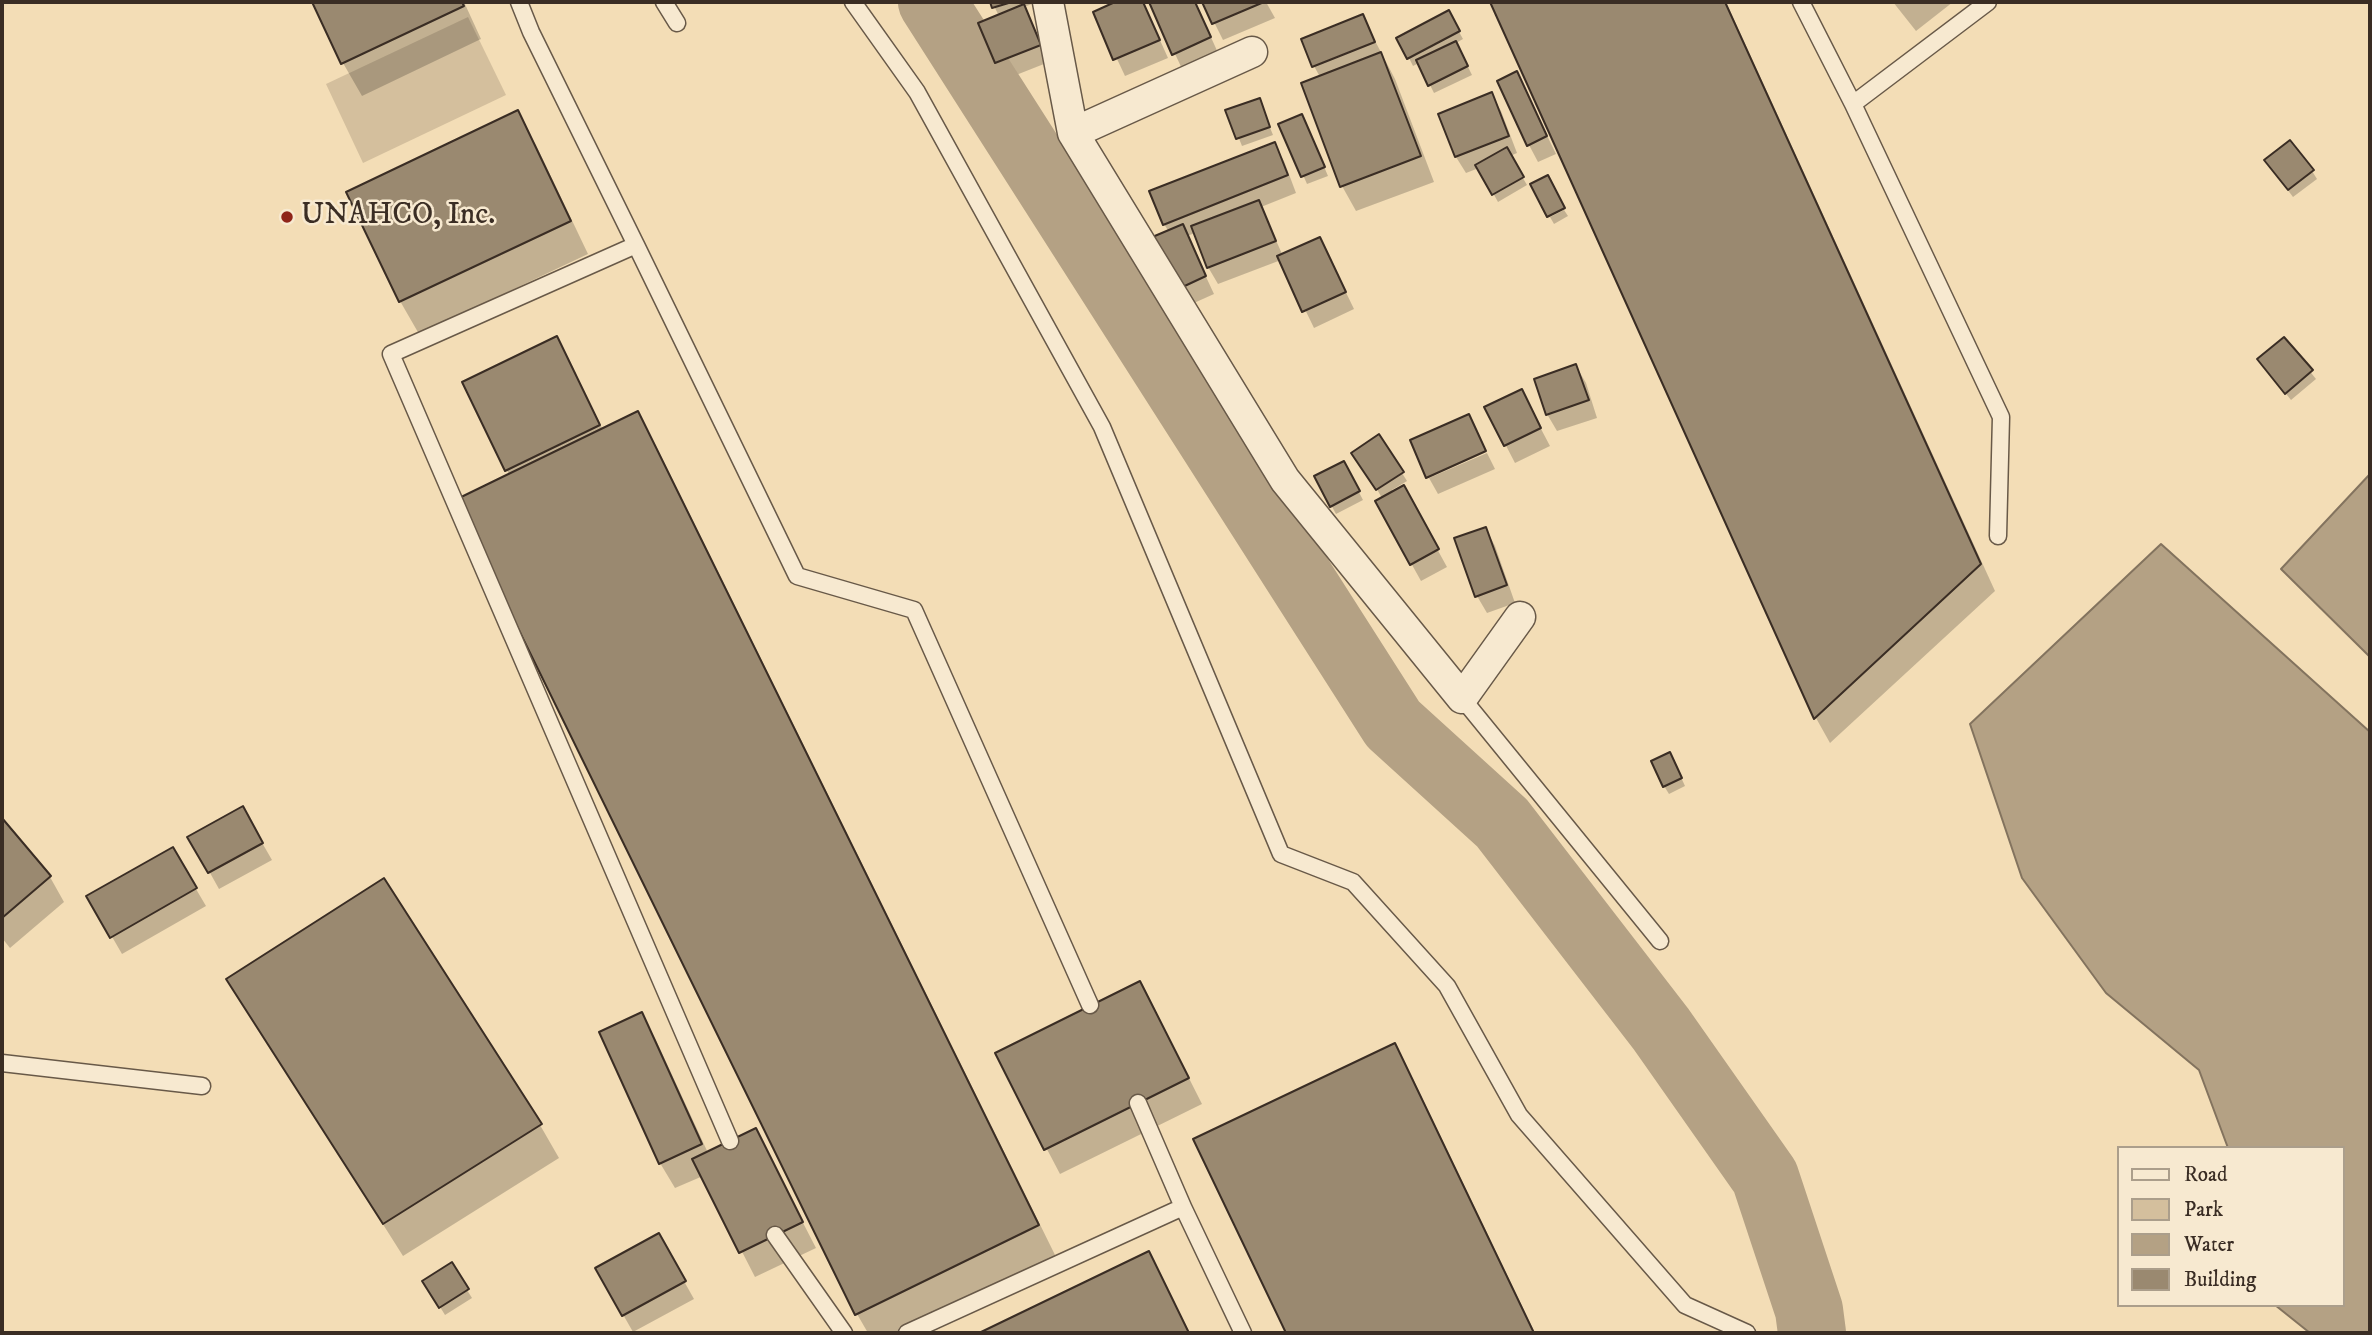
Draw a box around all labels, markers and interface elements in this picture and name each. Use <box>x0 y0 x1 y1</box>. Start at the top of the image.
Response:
place label: UNAHCO, Inc. <box>301 199 495 235</box>
marker: UNAHCO, Inc. <box>279 209 295 225</box>
legend <box>2116 1146 2344 1307</box>
text: Road <box>2184 1162 2228 1188</box>
text: Park <box>2184 1197 2223 1223</box>
text: Water <box>2184 1232 2234 1258</box>
text: Building <box>2184 1267 2256 1293</box>

